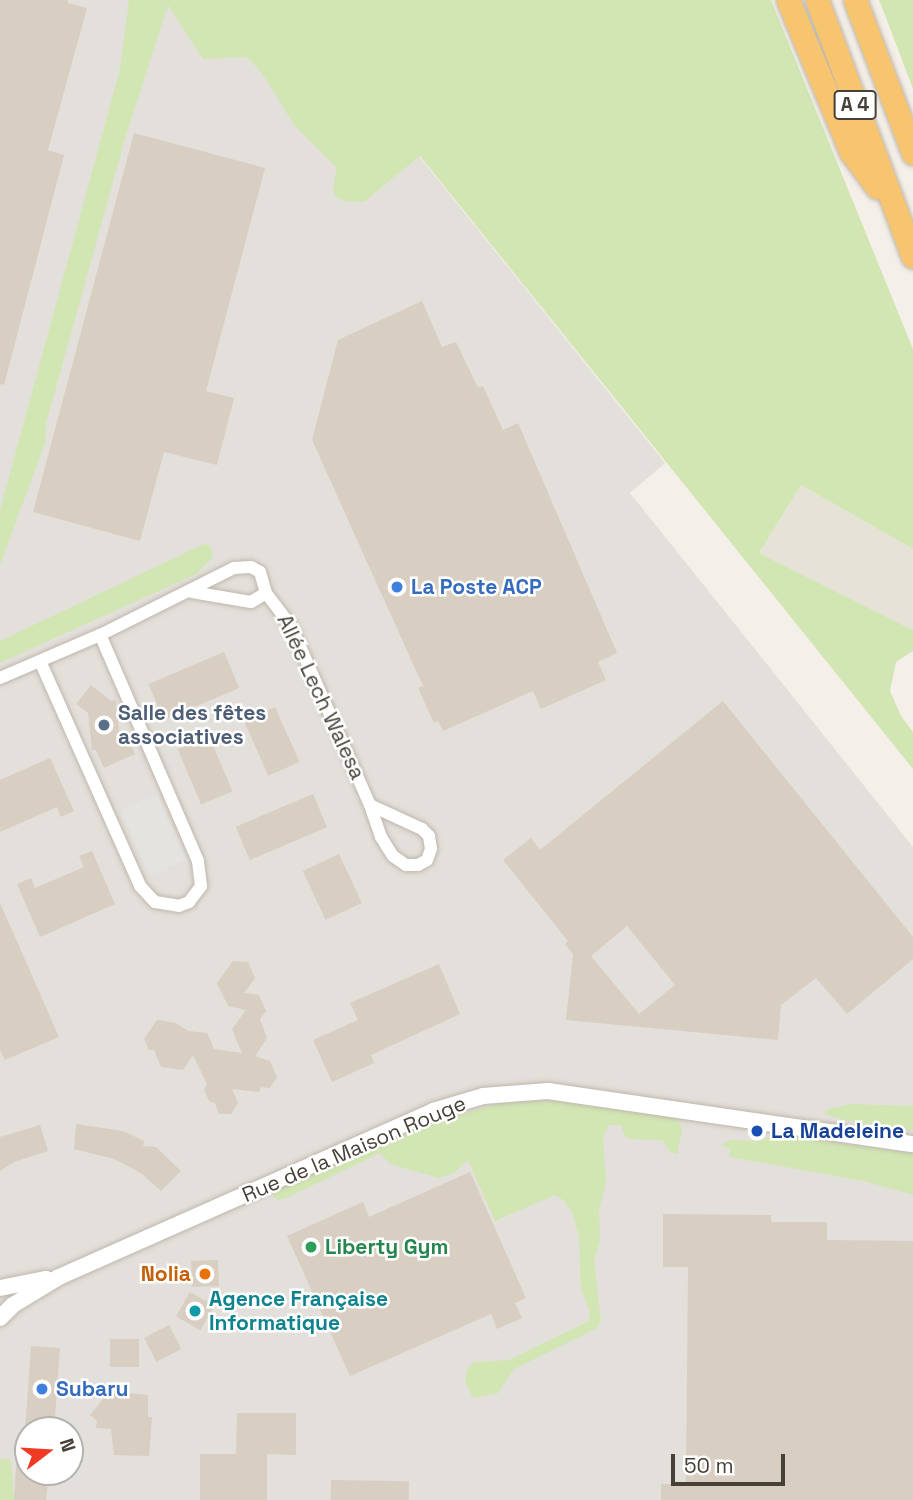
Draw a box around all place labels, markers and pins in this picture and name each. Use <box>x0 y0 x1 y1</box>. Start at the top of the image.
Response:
place label: La Poste ACP <box>411 574 542 600</box>
marker: La Poste ACP <box>389 579 405 595</box>
place label: Salle des fêtes associatives <box>118 700 266 750</box>
marker: Salle des fêtes associatives <box>96 717 112 733</box>
place label: La Madeleine <box>771 1118 904 1144</box>
marker: La Madeleine <box>749 1123 765 1139</box>
place label: Liberty Gym <box>325 1234 448 1260</box>
marker: Liberty Gym <box>303 1239 319 1255</box>
place label: Nolia <box>141 1261 191 1287</box>
marker: Nolia <box>197 1266 213 1282</box>
place label: Agence Française Informatique <box>209 1286 388 1336</box>
marker: Agence Française Informatique <box>187 1303 203 1319</box>
place label: Subaru <box>56 1376 128 1402</box>
marker: Subaru <box>34 1381 50 1397</box>

